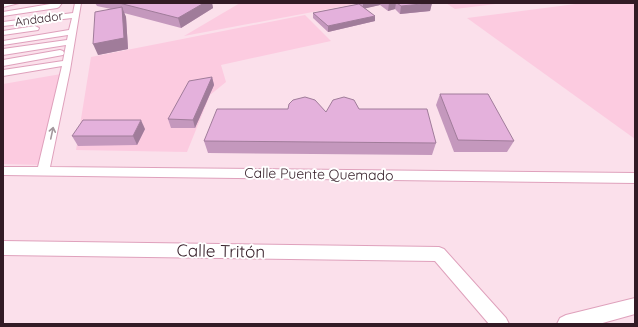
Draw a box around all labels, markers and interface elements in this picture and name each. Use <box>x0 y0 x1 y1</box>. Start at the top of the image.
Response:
street label: Andador <box>14 8 64 29</box>
one-way arrow <box>48 127 56 140</box>
street label: Calle Puente Quemado <box>244 164 394 184</box>
street label: Calle Tritón <box>177 239 265 262</box>

